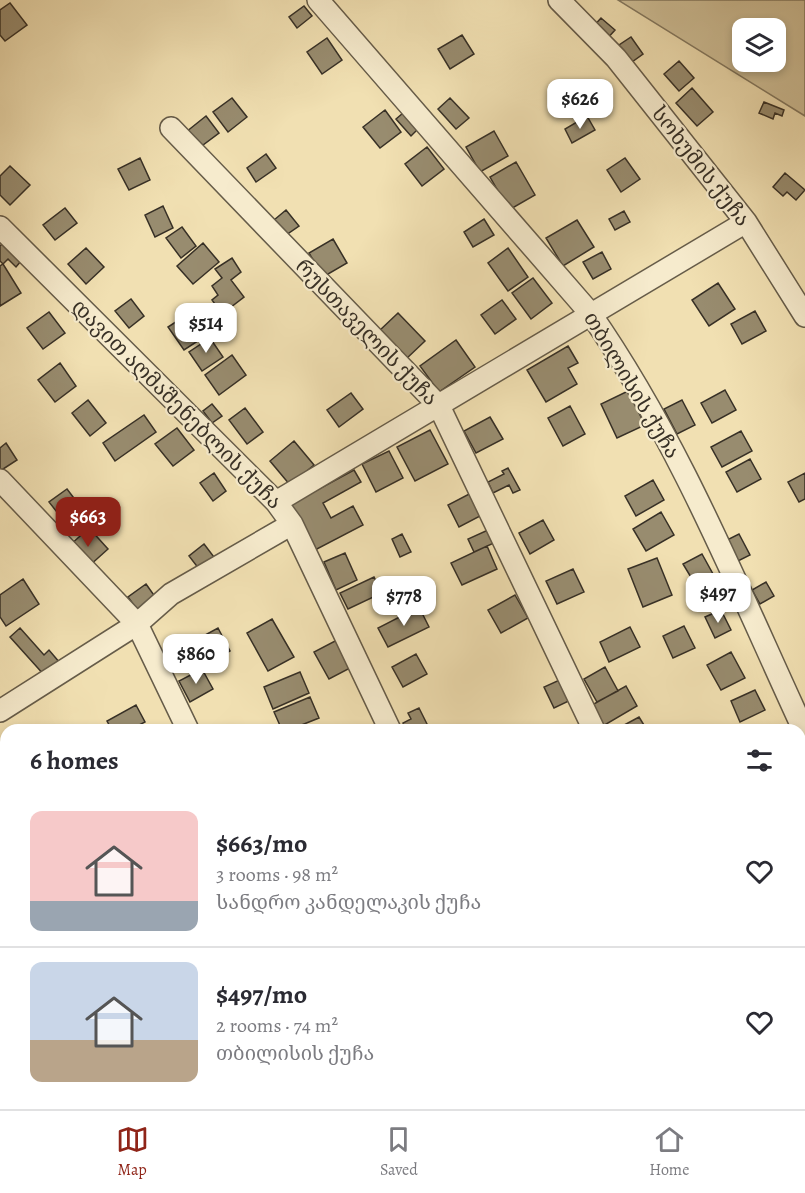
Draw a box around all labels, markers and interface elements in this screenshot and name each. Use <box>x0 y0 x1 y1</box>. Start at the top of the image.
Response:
map controls <box>732 18 786 72</box>
button: layers <box>732 18 786 72</box>
pin: $626 <box>544 79 616 130</box>
text: $626 <box>561 85 599 112</box>
street label: სოხუმის ქუჩა <box>645 100 757 232</box>
street label: რუსთაველის ქუჩა <box>289 252 445 412</box>
street label: დავით აღმაშენებლის ქუჩა <box>66 293 288 515</box>
pin: $514 <box>170 303 242 354</box>
street label: თბილისის ქუჩა <box>577 307 687 463</box>
text: $514 <box>189 309 223 336</box>
pin: $663 <box>52 497 124 548</box>
text: $663 <box>70 503 106 530</box>
pin: $497 <box>682 573 754 624</box>
pin: $778 <box>368 576 440 627</box>
text: $497 <box>700 579 736 606</box>
text: $778 <box>386 582 422 609</box>
pin: $860 <box>160 634 232 685</box>
text: $860 <box>177 640 215 667</box>
text: 6 homes <box>30 743 119 778</box>
icon: filters <box>743 744 776 777</box>
text: $663/mo <box>216 826 307 861</box>
icon: home <box>78 835 150 907</box>
icon: heart <box>743 855 776 888</box>
text: 3 rooms · 98 m² <box>216 861 338 888</box>
text: სანდრო კანდელაკის ქუჩა <box>216 889 481 916</box>
text: $497/mo <box>216 977 307 1012</box>
icon: home <box>78 986 150 1058</box>
icon: heart <box>743 1006 776 1039</box>
text: 2 rooms · 74 m² <box>216 1012 338 1039</box>
text: თბილისის ქუჩა <box>216 1040 374 1067</box>
tab: Map <box>116 1123 149 1181</box>
tab: Saved <box>380 1123 418 1181</box>
tab: Home <box>649 1123 689 1181</box>

